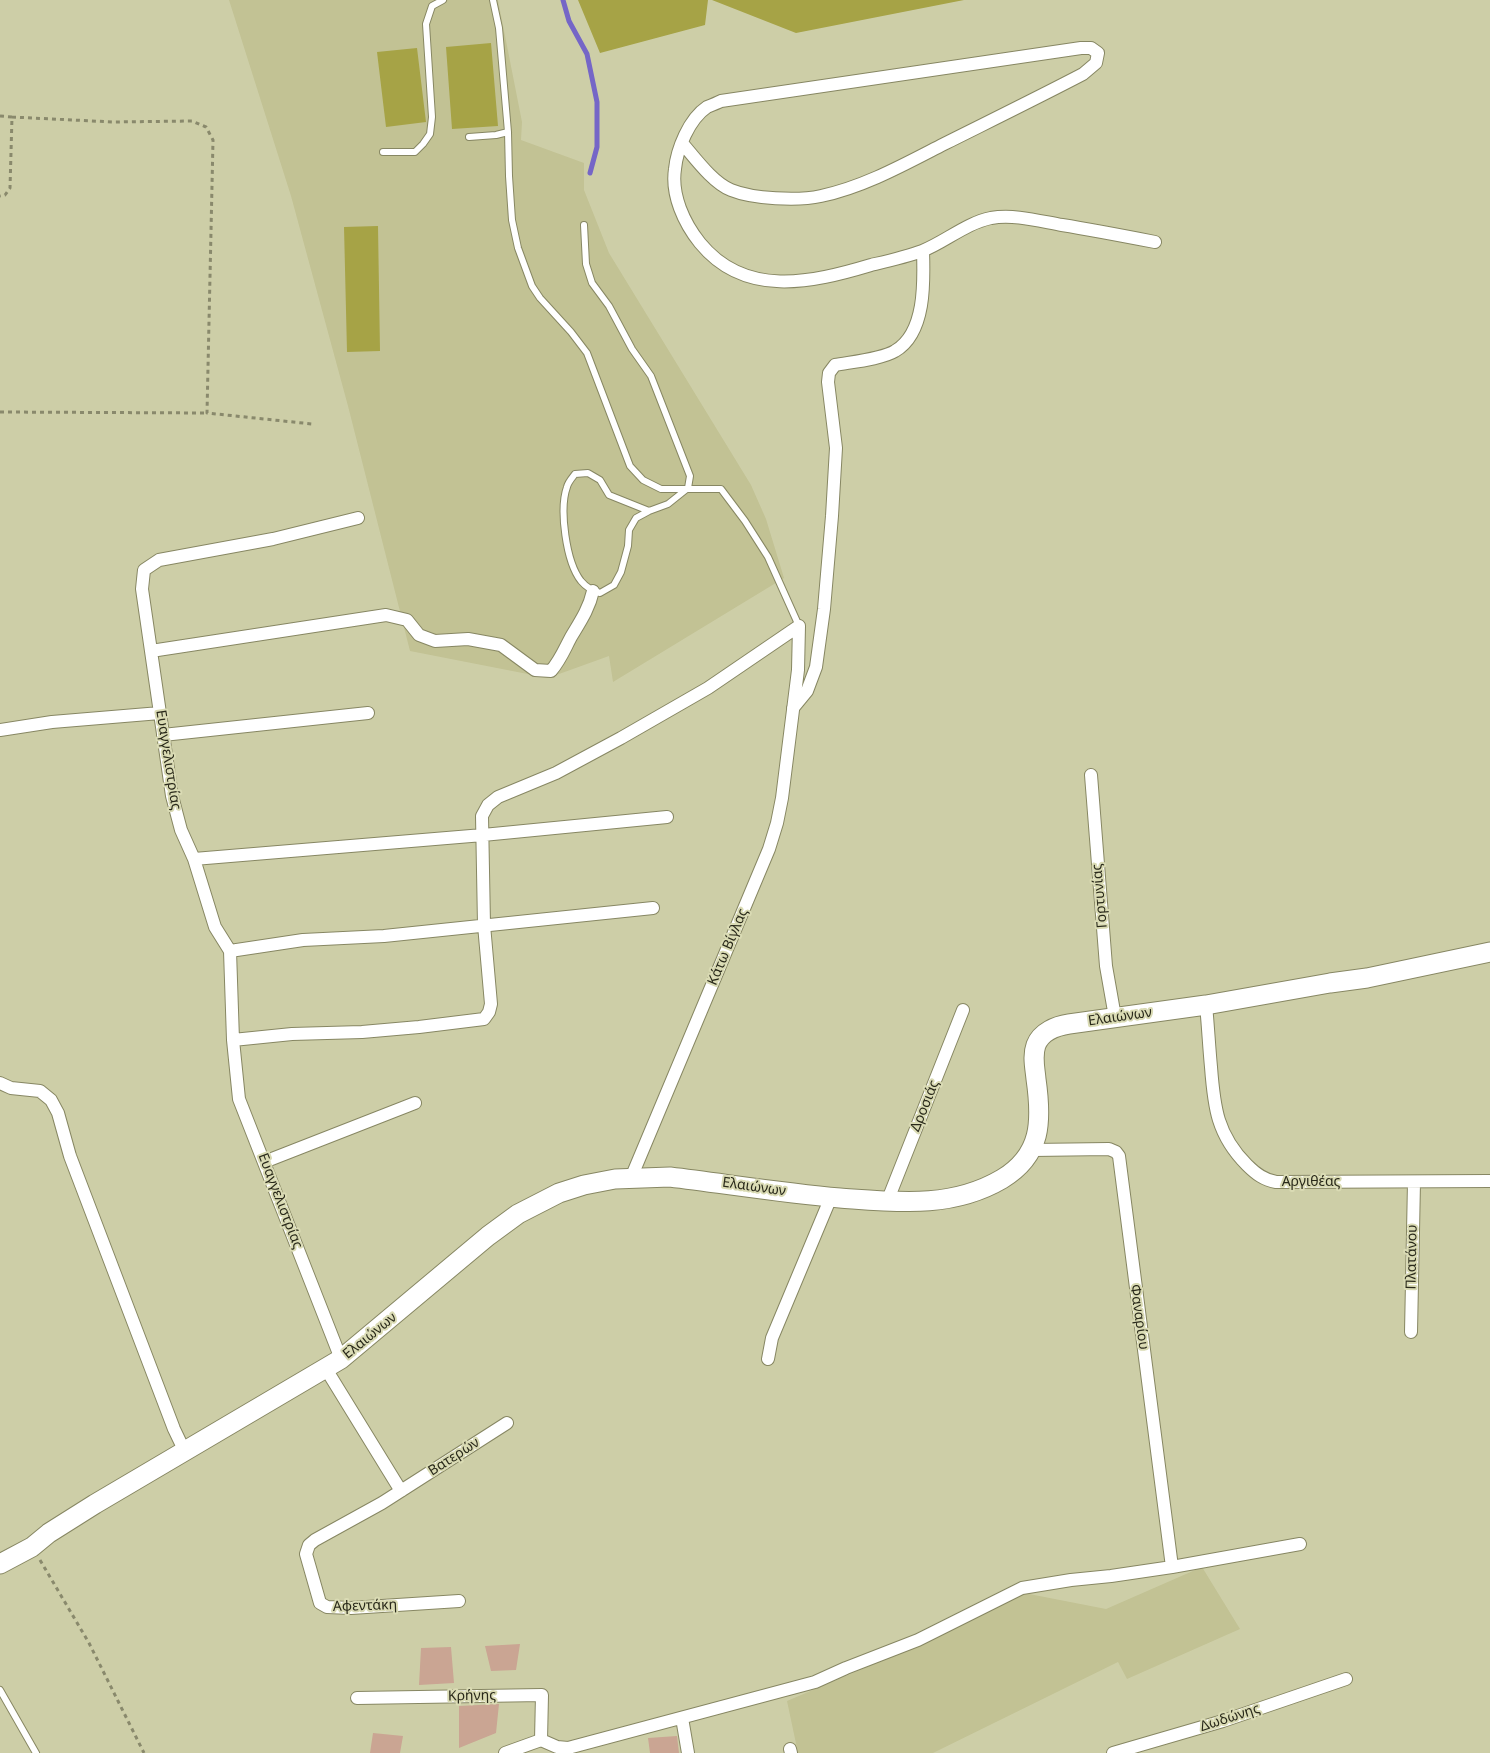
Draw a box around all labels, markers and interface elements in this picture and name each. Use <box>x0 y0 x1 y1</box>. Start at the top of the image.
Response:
street label: Ευαγγελιστρίας <box>152 709 184 811</box>
street label: Γορτυνίας <box>1089 863 1111 929</box>
street label: Κάτω Βίγλας <box>704 906 752 988</box>
street label: Ελαιώνων <box>1087 1004 1153 1030</box>
street label: Δροσιάς <box>907 1078 943 1134</box>
street label: Ευαγγελιστρίας <box>254 1151 306 1251</box>
street label: Ελαιώνων <box>721 1174 787 1200</box>
street label: Αργιθέας <box>1282 1174 1340 1190</box>
street label: Πλατάνου <box>1403 1224 1421 1290</box>
street label: Φαναρίου <box>1126 1283 1152 1351</box>
street label: Ελαιώνων <box>340 1309 400 1363</box>
street label: Βατερών <box>425 1434 483 1480</box>
street label: Αφεντάκη <box>333 1596 397 1616</box>
street label: Κρήνης <box>448 1687 496 1705</box>
street label: Δωδώνης <box>1198 1700 1262 1736</box>

